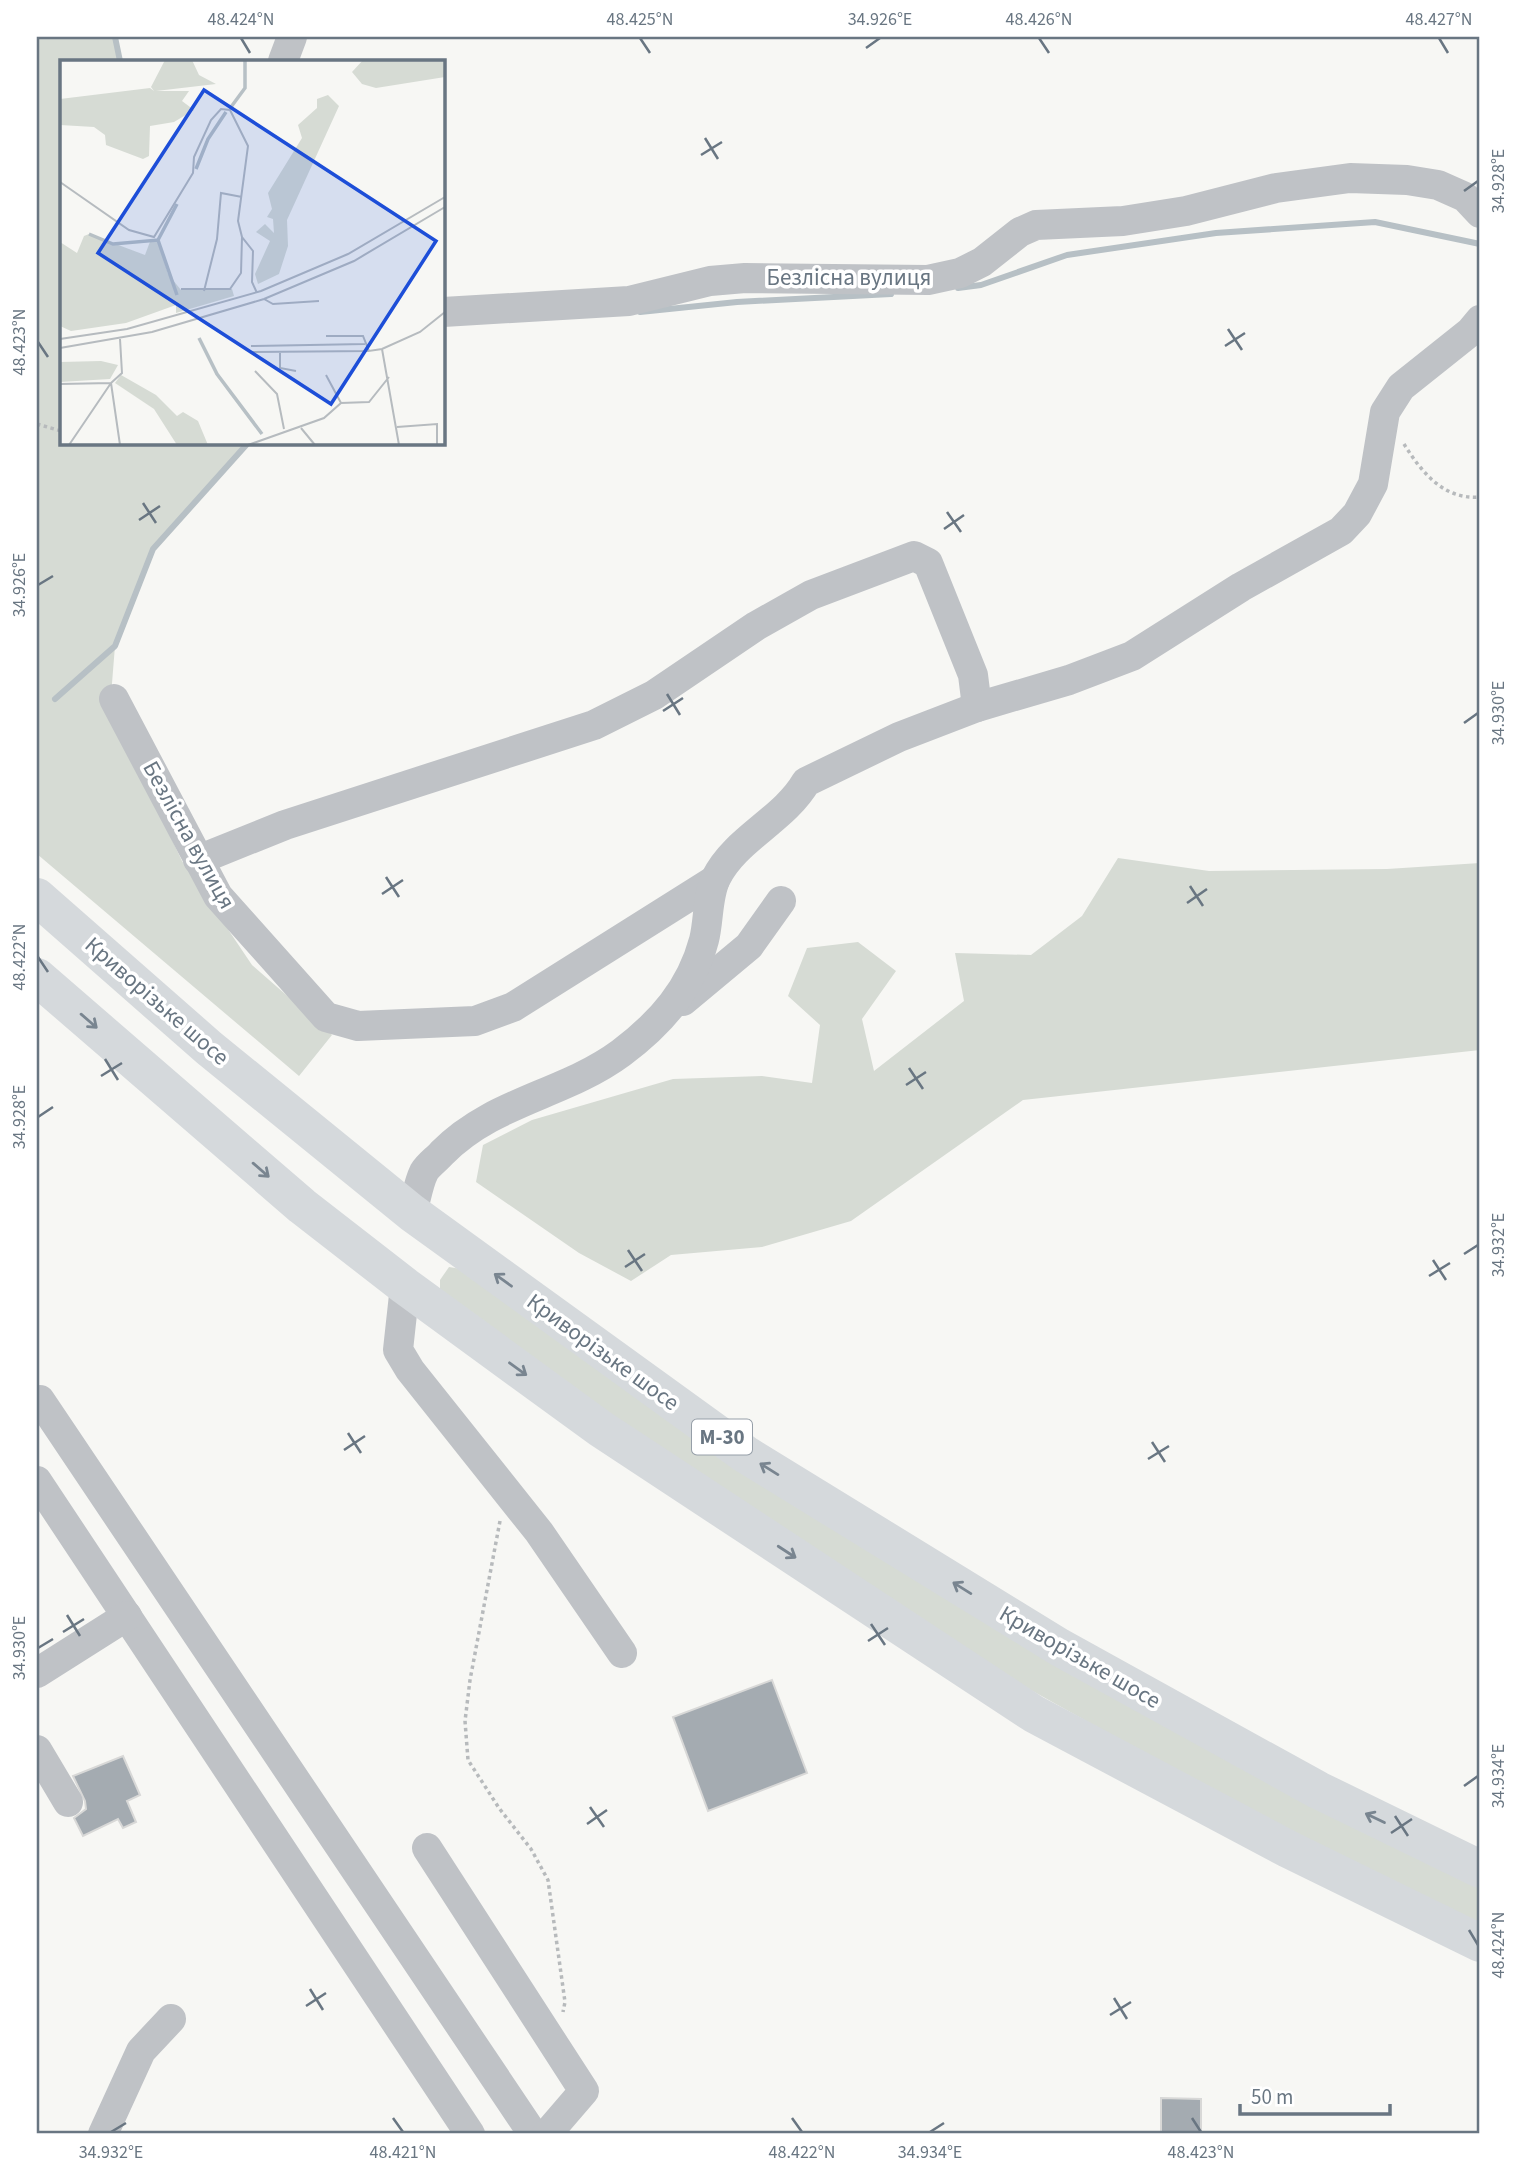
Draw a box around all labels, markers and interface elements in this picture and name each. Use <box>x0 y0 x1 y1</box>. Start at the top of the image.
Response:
text: 48.424°N <box>208 7 274 32</box>
text: 48.425°N <box>607 7 673 32</box>
text: 34.926°E <box>848 7 912 32</box>
text: 48.426°N <box>1006 7 1072 32</box>
text: 48.427°N <box>1406 7 1472 32</box>
inset map <box>60 60 444 444</box>
text: 34.928°E <box>1486 149 1511 213</box>
street label: Безлісна вулиця <box>767 261 931 294</box>
text: 48.423°N <box>7 309 32 375</box>
text: 34.926°E <box>7 553 32 617</box>
text: 34.930°E <box>1486 681 1511 745</box>
street label: Безлісна вулиця <box>135 755 243 915</box>
text: 48.422°N <box>7 924 32 990</box>
street label: Криворізьке шосе <box>78 929 236 1073</box>
one-way arrow <box>79 1013 97 1029</box>
text: 34.928°E <box>7 1085 32 1149</box>
one-way arrow <box>251 1162 269 1178</box>
text: 34.932°E <box>1486 1213 1511 1277</box>
one-way arrow <box>494 1273 513 1287</box>
street label: Криворізьке шосе <box>520 1285 686 1419</box>
one-way arrow <box>508 1362 527 1376</box>
road number: М-30 <box>692 1420 752 1454</box>
one-way arrow <box>759 1461 779 1475</box>
one-way arrow <box>777 1545 797 1559</box>
one-way arrow <box>953 1580 973 1594</box>
street label: Криворізьке шосе <box>993 1597 1167 1717</box>
text: 34.930°E <box>7 1616 32 1680</box>
text: 34.934°E <box>1486 1744 1511 1808</box>
one-way arrow <box>1365 1810 1386 1824</box>
text: 48.424°N <box>1486 1912 1511 1978</box>
scale bar <box>1240 2073 1391 2117</box>
text: 50 m <box>1251 2082 1293 2112</box>
text: 34.932°E <box>79 2140 143 2165</box>
text: 48.421°N <box>370 2140 436 2165</box>
text: 48.422°N <box>769 2140 835 2165</box>
text: 34.934°E <box>898 2140 962 2165</box>
text: 48.423°N <box>1168 2140 1234 2165</box>

